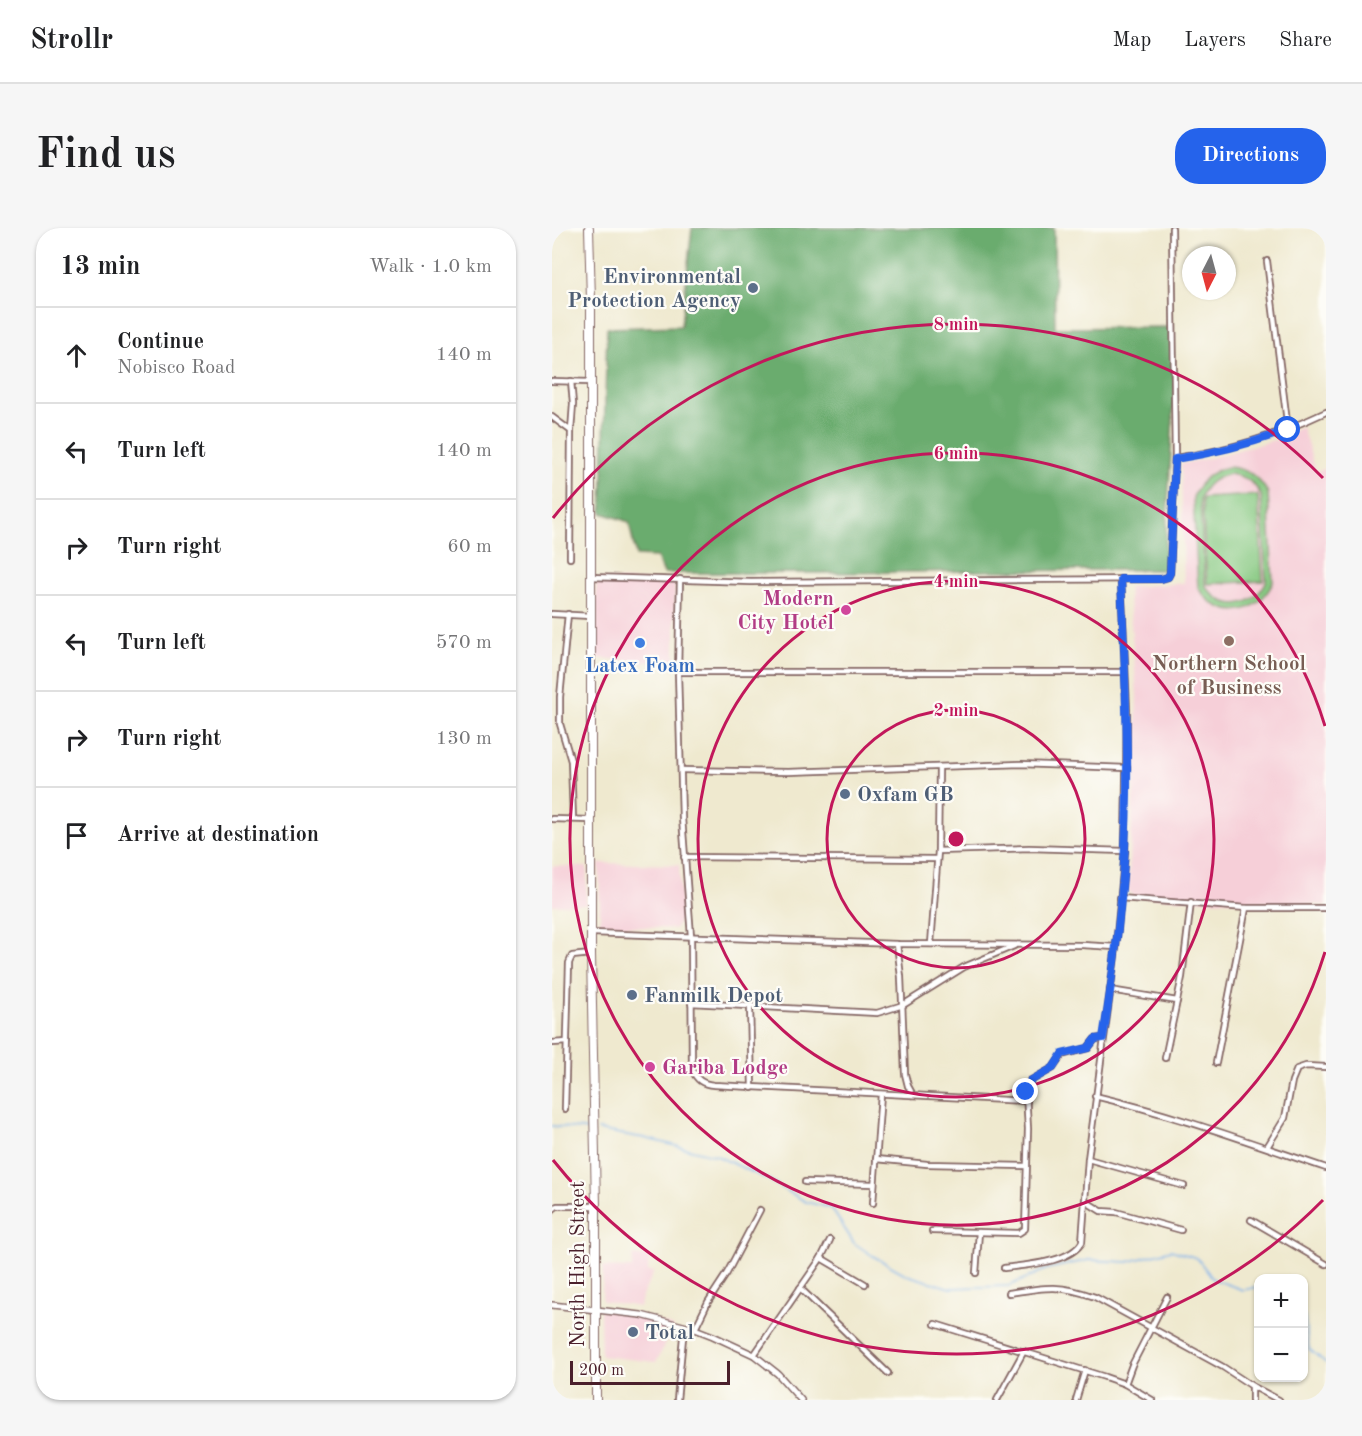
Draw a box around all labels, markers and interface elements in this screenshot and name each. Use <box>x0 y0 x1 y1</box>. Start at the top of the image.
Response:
text: Strollr <box>30 27 113 55</box>
text: Map <box>1112 30 1151 51</box>
text: Layers <box>1184 30 1246 51</box>
text: Share <box>1279 30 1332 51</box>
button: Directions <box>1175 128 1326 184</box>
text: Find us <box>36 135 175 177</box>
north arrow <box>1182 246 1236 300</box>
text: 13 min <box>60 254 140 280</box>
text: Walk · 1.0 km <box>369 257 492 277</box>
place label: Environmental Protection Agency <box>567 267 741 312</box>
marker: Environmental Protection Agency <box>746 281 760 295</box>
text: 8 min <box>933 316 979 334</box>
text: Continue <box>117 331 204 353</box>
icon: ahead <box>60 339 93 372</box>
text: 140 m <box>436 345 492 365</box>
text: Nobisco Road <box>117 358 235 378</box>
route start <box>1274 416 1300 442</box>
icon: left <box>60 435 93 468</box>
text: Turn left <box>117 440 206 462</box>
text: 140 m <box>436 441 492 461</box>
text: 6 min <box>933 445 979 463</box>
icon: right <box>60 531 93 564</box>
text: Turn right <box>117 536 221 558</box>
text: 60 m <box>447 537 492 557</box>
text: 4 min <box>933 573 979 591</box>
place label: Modern City Hotel <box>737 589 834 634</box>
marker: Modern City Hotel <box>839 603 853 617</box>
icon: left <box>60 627 93 660</box>
text: Turn left <box>117 632 206 654</box>
text: 570 m <box>436 633 492 653</box>
marker: Northern School of Business <box>1222 634 1236 648</box>
marker: Latex Foam <box>633 636 647 650</box>
place label: Northern School of Business <box>1152 654 1306 699</box>
place label: Latex Foam <box>585 656 695 677</box>
text: 2 min <box>933 702 979 720</box>
icon: right <box>60 723 93 756</box>
text: Turn right <box>117 728 221 750</box>
text: 130 m <box>436 729 492 749</box>
place label: Oxfam GB <box>857 785 954 806</box>
marker: Oxfam GB <box>838 787 852 801</box>
icon: arrive <box>60 819 93 852</box>
text: Arrive at destination <box>117 824 319 846</box>
centre of rings <box>946 829 966 849</box>
place label: Fanmilk Depot <box>644 986 783 1007</box>
marker: Fanmilk Depot <box>625 988 639 1002</box>
place label: Gariba Lodge <box>662 1058 788 1079</box>
marker: Gariba Lodge <box>643 1060 657 1074</box>
route end <box>1012 1078 1038 1104</box>
street label: North High Street <box>568 1181 589 1347</box>
map controls <box>1254 1274 1308 1382</box>
button: + <box>1254 1274 1308 1328</box>
place label: Total <box>645 1323 694 1344</box>
marker: Total <box>626 1325 640 1339</box>
button: − <box>1254 1328 1308 1382</box>
scale bar <box>570 1358 730 1386</box>
text: 200 m <box>579 1363 624 1379</box>

